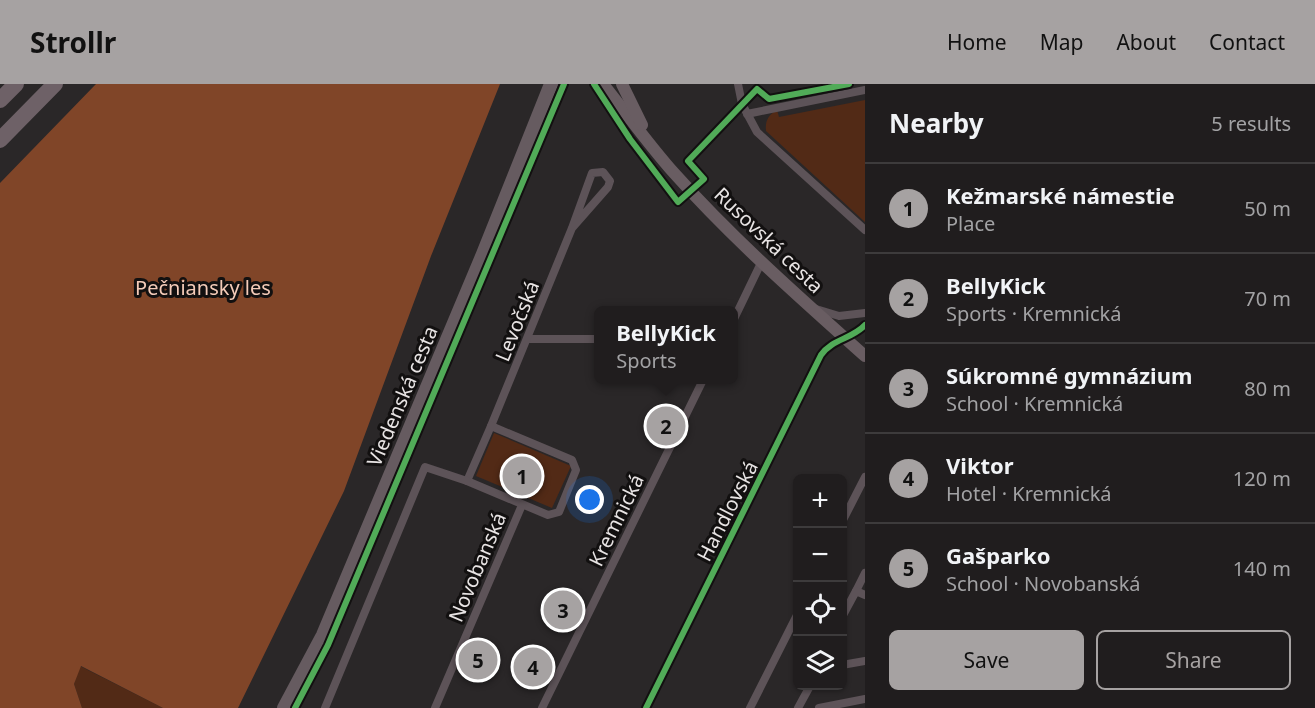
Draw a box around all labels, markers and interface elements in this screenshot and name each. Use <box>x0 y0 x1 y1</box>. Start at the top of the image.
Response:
text: Strollr <box>30 23 116 61</box>
text: Home <box>947 28 1007 56</box>
text: Map <box>1040 28 1083 56</box>
text: About <box>1116 28 1176 56</box>
text: Contact <box>1209 28 1285 56</box>
text: Nearby <box>889 105 984 141</box>
text: 5 results <box>1211 110 1291 137</box>
text: Kežmarské námestie <box>946 180 1175 210</box>
street label: Rusovská cesta <box>709 181 829 299</box>
text: 1 <box>903 195 914 222</box>
text: 50 m <box>1244 195 1291 222</box>
text: Place <box>946 210 995 237</box>
text: BellyKick <box>946 270 1046 300</box>
park label: Pečniansky les <box>135 274 271 301</box>
street label: Levočská <box>489 277 545 365</box>
text: 2 <box>903 285 914 312</box>
text: 70 m <box>1244 285 1291 312</box>
text: Sports · Kremnická <box>946 300 1121 327</box>
popup <box>594 306 738 384</box>
text: BellyKick <box>616 317 716 347</box>
street label: Viedenská cesta <box>360 322 444 470</box>
text: Sports <box>616 347 677 374</box>
text: Súkromné gymnázium <box>946 360 1192 390</box>
text: 3 <box>903 375 914 402</box>
text: 80 m <box>1244 375 1291 402</box>
text: School · Kremnická <box>946 390 1123 417</box>
pin: 2 <box>646 404 686 448</box>
text: Viktor <box>946 450 1014 480</box>
pin: 1 <box>502 454 542 498</box>
street label: Handlovská <box>690 456 764 566</box>
text: 4 <box>903 465 914 492</box>
text: 120 m <box>1233 465 1291 492</box>
street label: Kremnická <box>582 469 650 571</box>
map controls <box>793 474 847 690</box>
button: + <box>793 474 847 528</box>
text: Hotel · Kremnická <box>946 480 1112 507</box>
your location <box>575 485 604 514</box>
street label: Novobanská <box>442 508 512 626</box>
button: − <box>793 528 847 582</box>
text: Gašparko <box>946 540 1050 570</box>
text: 5 <box>903 555 914 582</box>
text: 140 m <box>1233 555 1291 582</box>
text: School · Novobanská <box>946 570 1141 597</box>
button: locate <box>793 582 847 636</box>
pin: 3 <box>544 588 582 632</box>
button: Save <box>889 630 1084 690</box>
button: Share <box>1096 630 1291 690</box>
button: layers <box>793 636 847 690</box>
pin: 5 <box>458 638 498 682</box>
pin: 4 <box>514 644 552 690</box>

